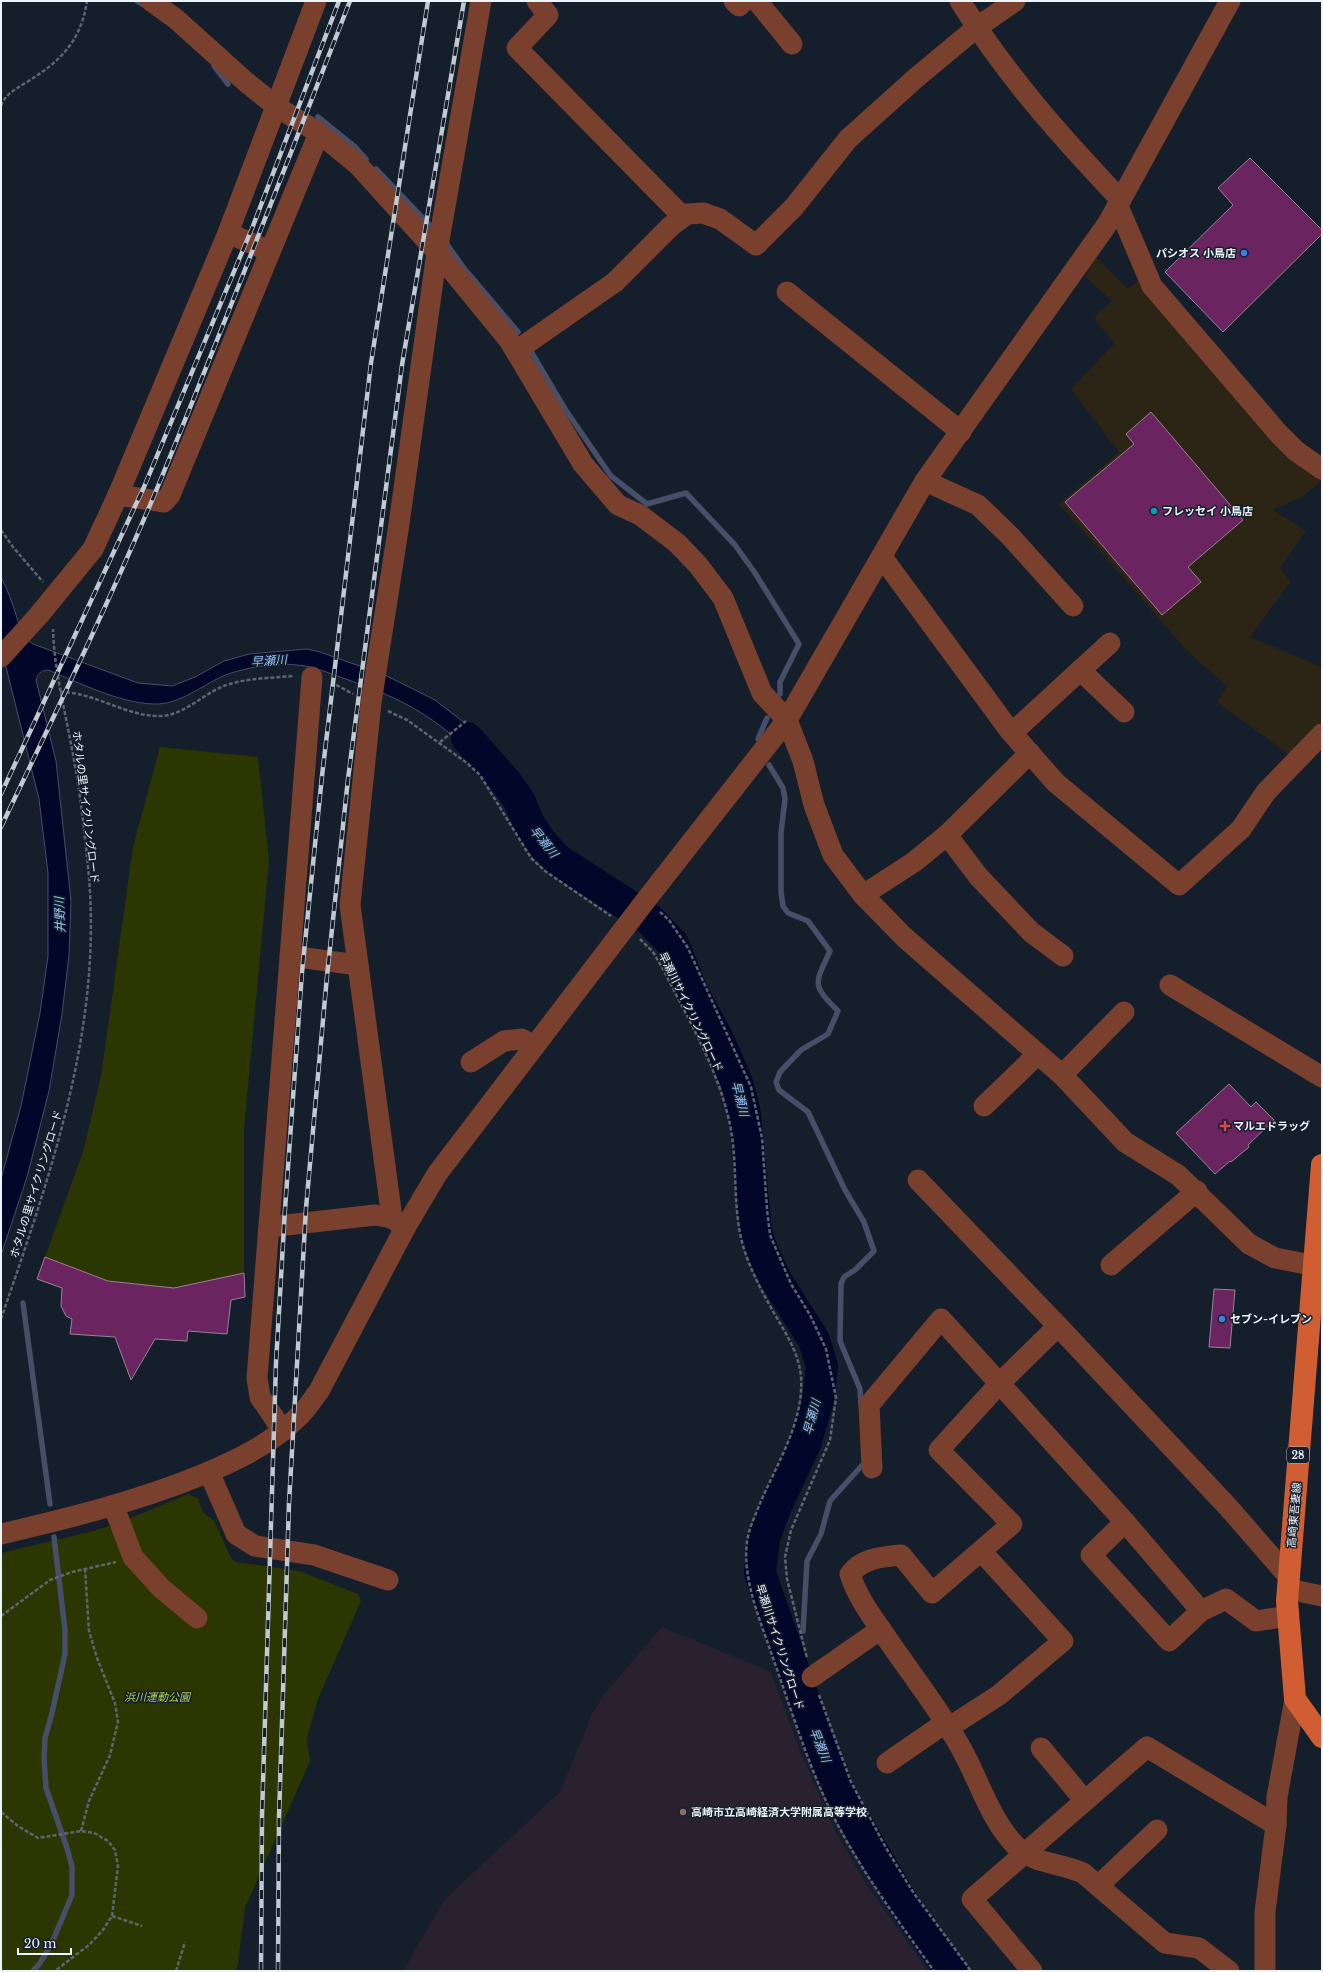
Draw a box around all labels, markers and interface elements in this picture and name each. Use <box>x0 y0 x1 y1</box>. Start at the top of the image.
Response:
place label: パシオス 小鳥店 <box>1156 246 1236 260</box>
marker: パシオス 小鳥店 <box>1239 248 1249 258</box>
place label: フレッセイ 小鳥店 <box>1162 504 1253 518</box>
marker: フレッセイ 小鳥店 <box>1149 506 1159 516</box>
water label: 早瀬川 <box>250 652 289 669</box>
street label: ホタルの里サイクリングロード <box>70 730 102 884</box>
water label: 早瀬川 <box>527 823 563 862</box>
water label: 井野川 <box>51 895 68 933</box>
street label: 早瀬川サイクリングロード <box>656 950 726 1074</box>
water label: 早瀬川 <box>729 1080 753 1120</box>
street label: ホタルの里サイクリングロード <box>7 1108 65 1260</box>
place label: マルエドラッグ <box>1233 1119 1310 1133</box>
marker: マルエドラッグ <box>1220 1121 1230 1131</box>
place label: セブン-イレブン <box>1230 1312 1312 1326</box>
marker: セブン-イレブン <box>1217 1314 1227 1324</box>
water label: 早瀬川 <box>800 1396 824 1436</box>
road number: 28 <box>1287 1447 1309 1463</box>
street label: 高崎東吾妻線 <box>1284 1482 1304 1548</box>
street label: 早瀬川サイクリングロード <box>753 1582 807 1712</box>
park label: 浜川運動公園 <box>124 1690 192 1704</box>
water label: 早瀬川 <box>807 1725 835 1766</box>
place label: 高崎市立高崎経済大学附属高等学校 <box>691 1805 867 1819</box>
marker: 高崎市立高崎経済大学附属高等学校 <box>678 1807 688 1817</box>
scale bar <box>18 1930 71 1956</box>
text: 20 m <box>24 1936 56 1951</box>

